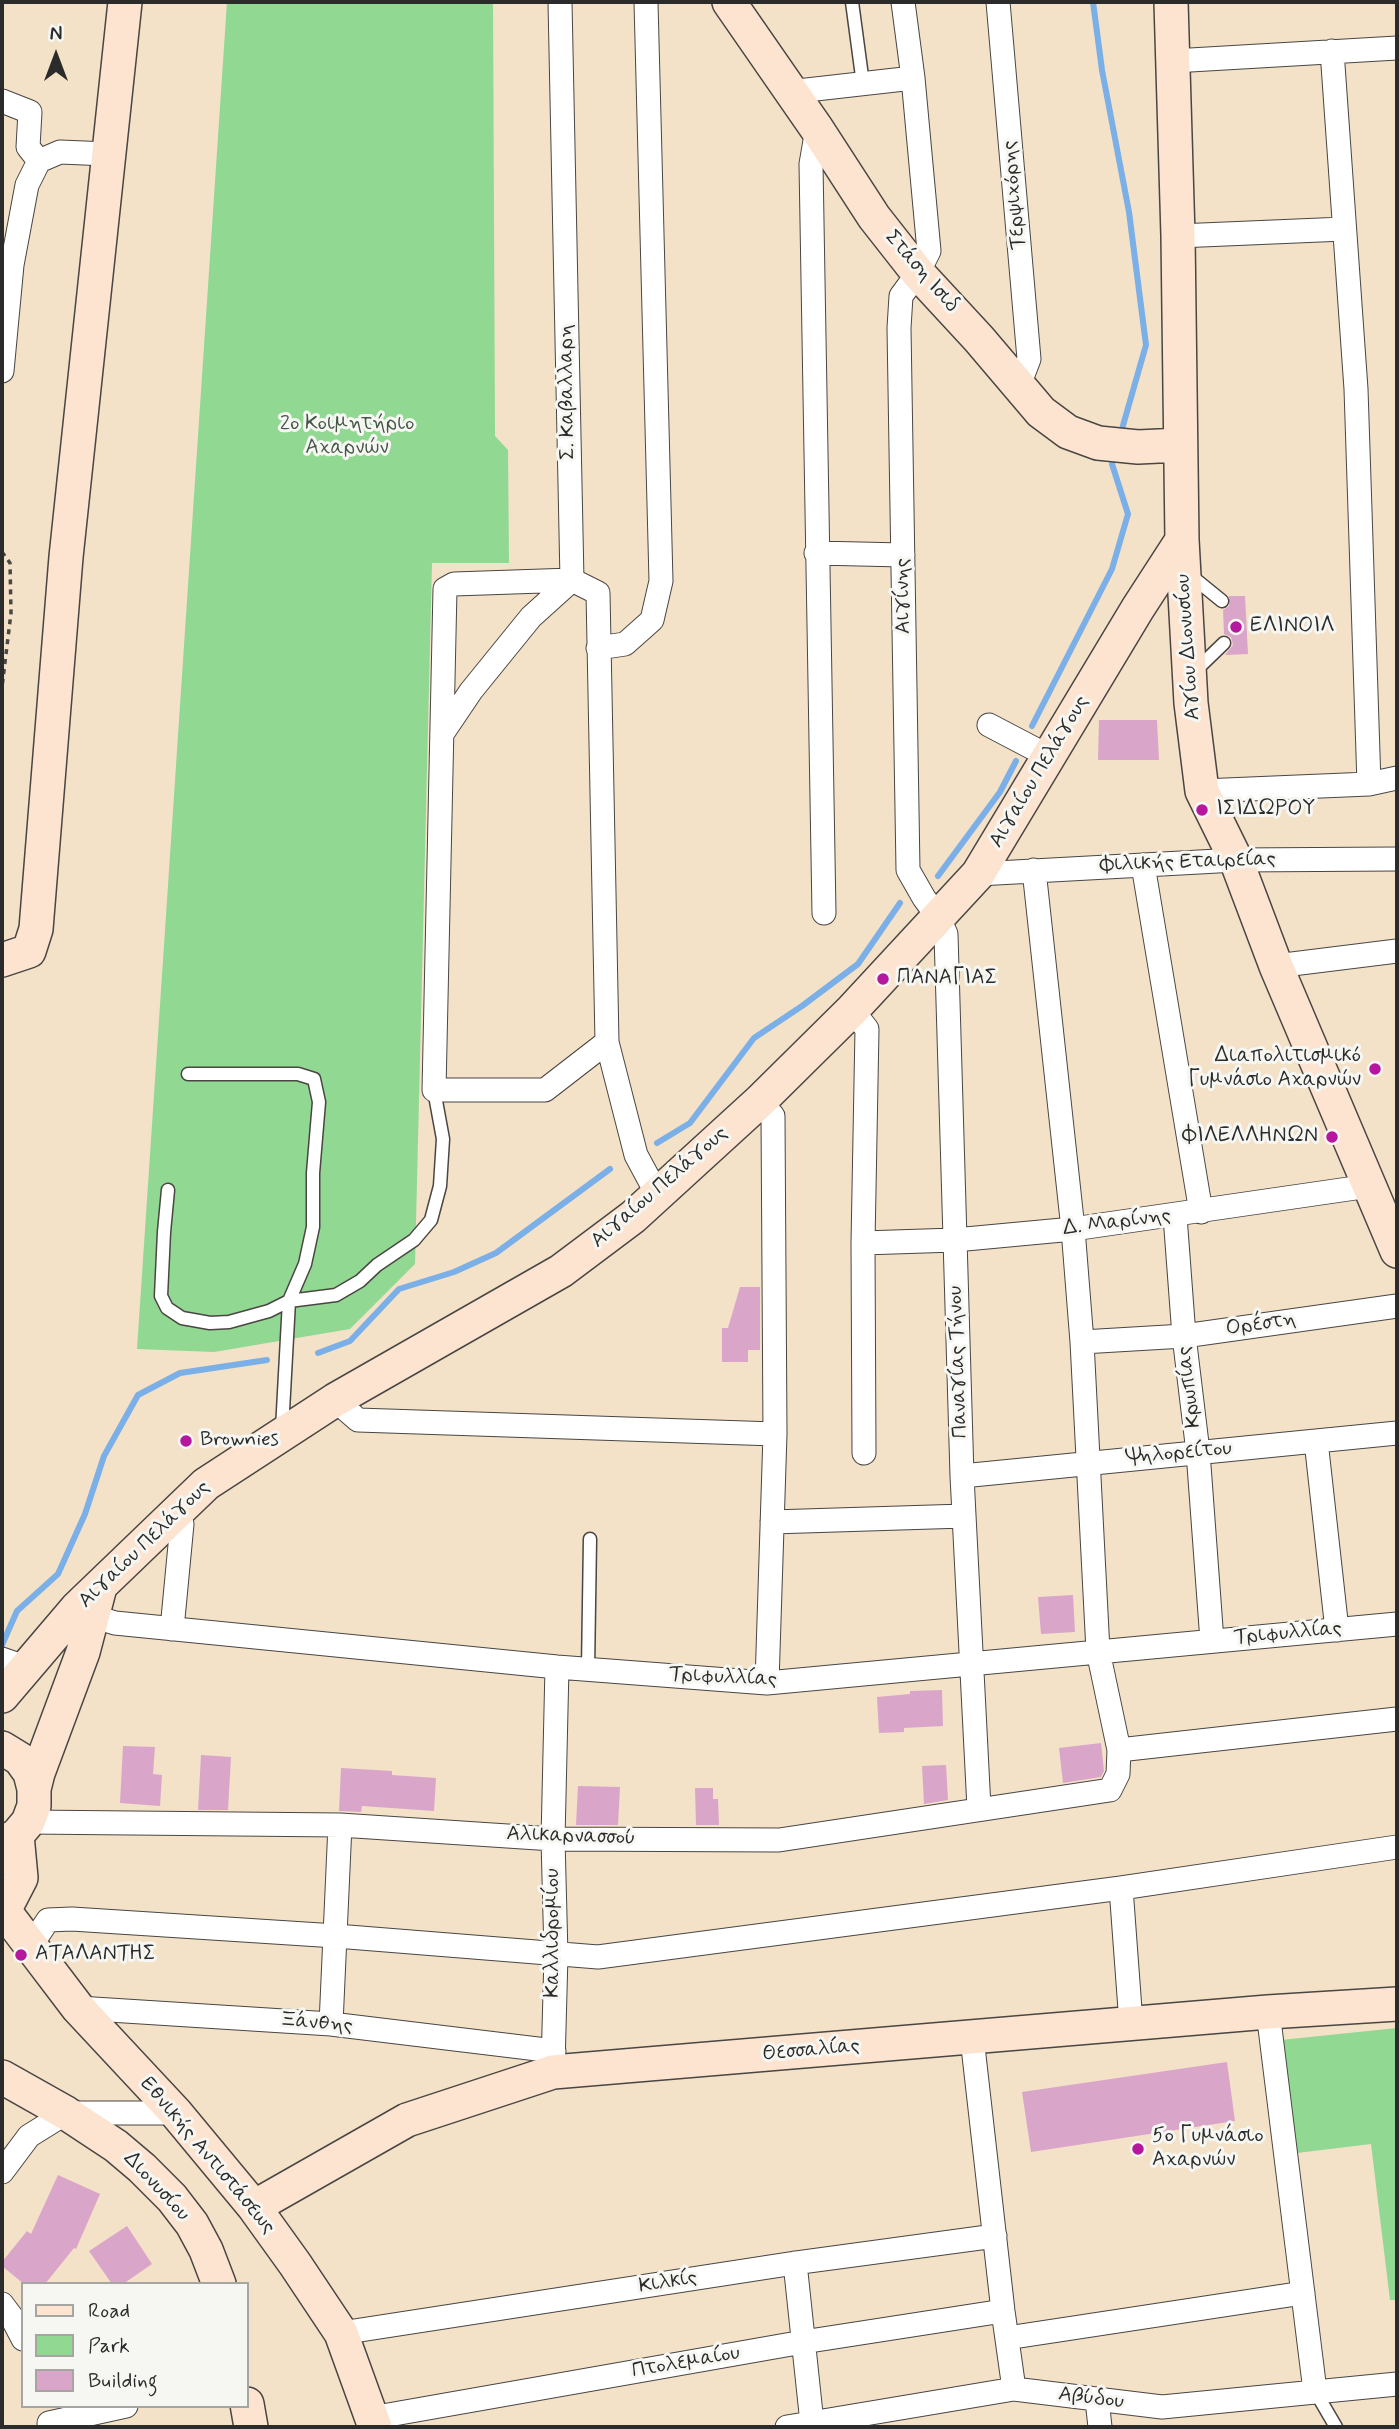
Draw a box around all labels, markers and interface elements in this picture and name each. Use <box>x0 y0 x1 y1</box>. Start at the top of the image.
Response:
north arrow <box>21 21 91 91</box>
text: N <box>50 22 62 47</box>
street label: Τερψιχόρης <box>998 139 1032 251</box>
street label: Στάση Ισιδ <box>878 226 964 318</box>
street label: Σ. Καβαλλαρη <box>554 324 582 460</box>
park label: 2ο Κοιμητήριο Αχαρνών <box>280 412 414 462</box>
street label: Αιγίνης <box>891 558 917 634</box>
street label: Αγίου Διονυσίου <box>1171 573 1207 721</box>
place label: ΕΛΙΝΟΙΛ <box>1250 614 1334 640</box>
marker: ΕΛΙΝΟΙΛ <box>1228 619 1244 635</box>
street label: Αιγαίου Πελάγους <box>985 691 1095 853</box>
place label: ΙΣΙΔΩΡΟΥ <box>1216 797 1315 823</box>
marker: ΙΣΙΔΩΡΟΥ <box>1194 802 1210 818</box>
street label: Φιλικής Εταιρείας <box>1100 847 1276 879</box>
place label: ΠΑΝΑΓΙΑΣ <box>897 966 997 992</box>
marker: ΠΑΝΑΓΙΑΣ <box>875 971 891 987</box>
place label: Διαπολιτισμικό Γυμνάσιο Αχαρνών <box>1188 1044 1361 1094</box>
marker: Διαπολιτισμικό Γυμνάσιο Αχαρνών <box>1367 1061 1383 1077</box>
street label: Αιγαίου Πελάγους <box>586 1122 734 1254</box>
place label: ΦΙΛΕΛΛΗΝΩΝ <box>1183 1124 1318 1150</box>
marker: ΦΙΛΕΛΛΗΝΩΝ <box>1324 1129 1340 1145</box>
street label: Δ. Μαρίνης <box>1062 1204 1172 1242</box>
street label: Παναγίας Τήνου <box>944 1285 974 1439</box>
street label: Ορέστη <box>1224 1308 1298 1342</box>
street label: Κρωπίας <box>1172 1345 1208 1429</box>
place label: Brownies <box>200 1428 279 1454</box>
marker: Brownies <box>178 1433 194 1449</box>
street label: Ψηλορείτου <box>1125 1437 1233 1471</box>
street label: Αιγαίου Πελάγους <box>74 1476 216 1614</box>
street label: Τριφυλλίας <box>1233 1617 1343 1651</box>
street label: Τριφυλλίας <box>668 1663 778 1693</box>
street label: Αλικαρνασσού <box>506 1822 636 1852</box>
street label: Καλλιδρομίου <box>541 1868 567 1998</box>
place label: ΑΤΑΛΑΝΤΗΣ <box>35 1942 156 1968</box>
marker: ΑΤΑΛΑΝΤΗΣ <box>13 1947 29 1963</box>
street label: Ξάνθης <box>278 2008 354 2040</box>
street label: Θεσσαλίας <box>761 2034 861 2068</box>
street label: Εθνικής Αντιστάσεως <box>134 2072 280 2240</box>
place label: 5ο Γυμνάσιο Αχαρνών <box>1152 2124 1264 2174</box>
marker: 5ο Γυμνάσιο Αχαρνών <box>1130 2141 1146 2157</box>
street label: Διονυσίου <box>117 2147 195 2227</box>
street label: Κιλκίς <box>637 2266 699 2300</box>
legend <box>21 2282 248 2408</box>
text: Road <box>88 2297 130 2325</box>
text: Park <box>88 2332 130 2360</box>
street label: Πτολεμαίου <box>630 2341 742 2385</box>
text: Building <box>88 2367 158 2395</box>
street label: Αβύδου <box>1057 2382 1125 2416</box>

